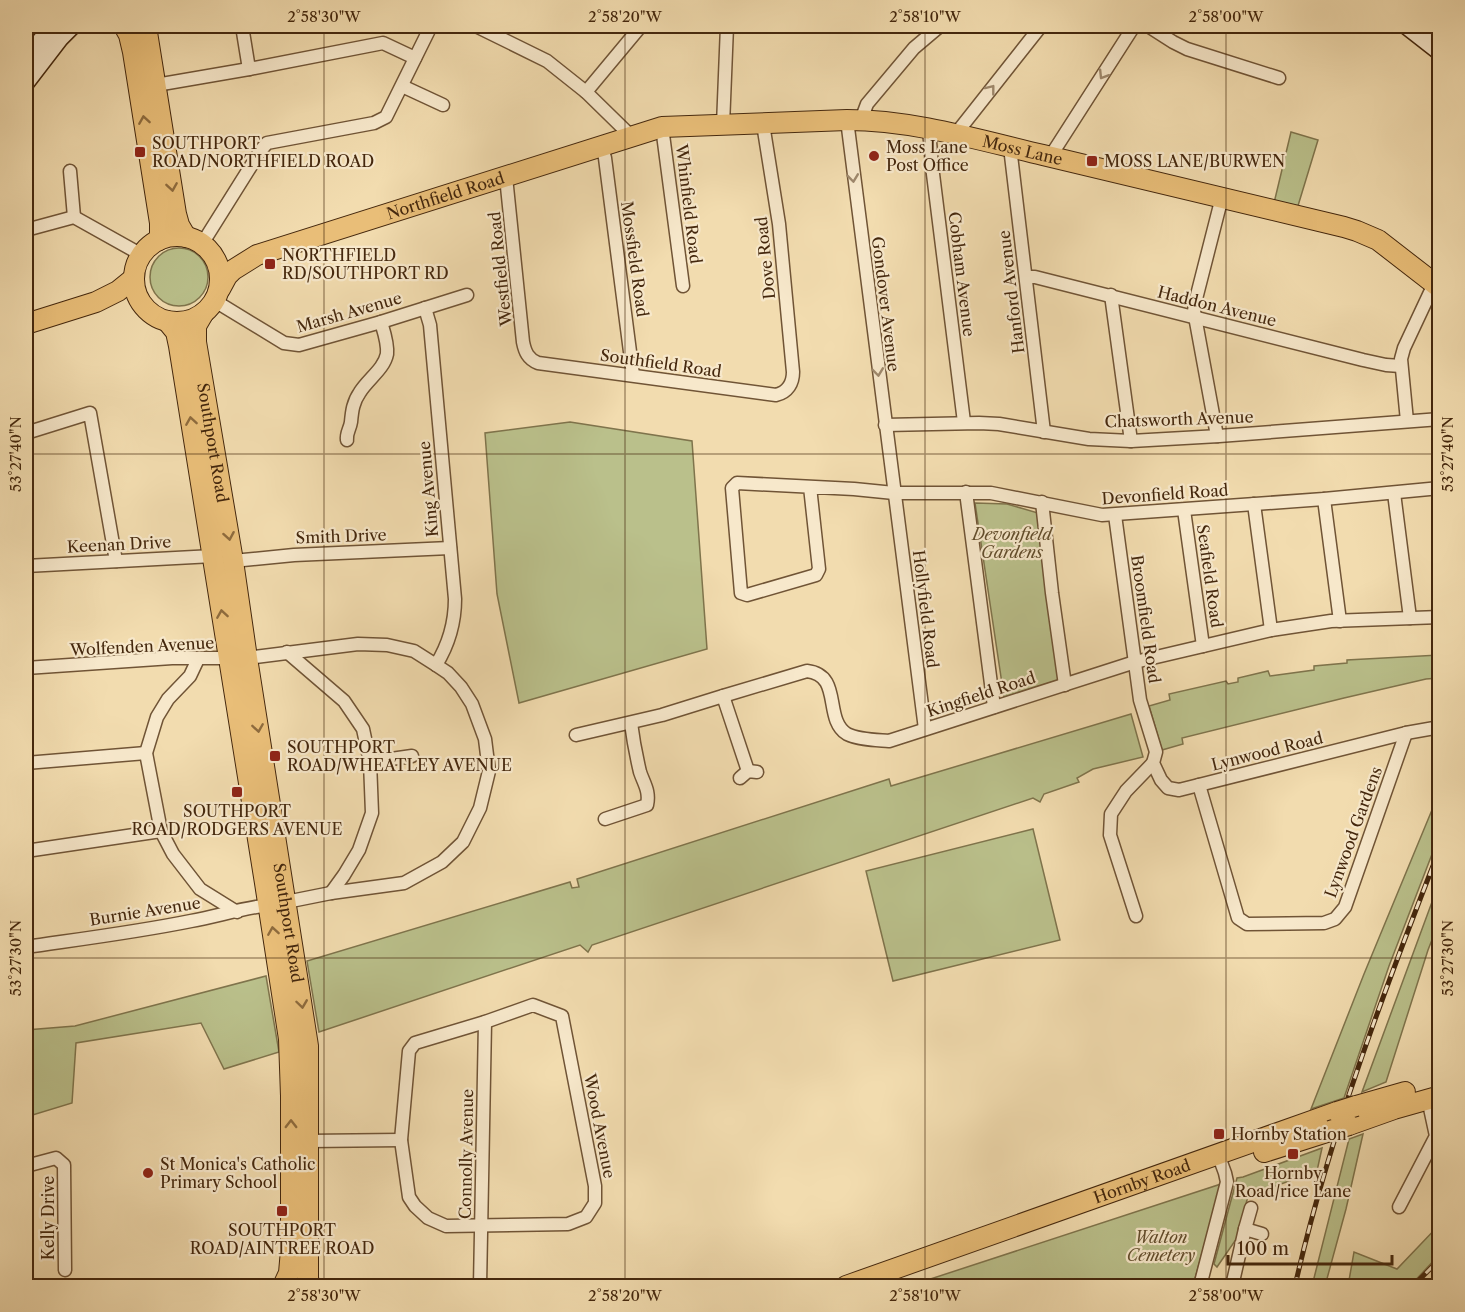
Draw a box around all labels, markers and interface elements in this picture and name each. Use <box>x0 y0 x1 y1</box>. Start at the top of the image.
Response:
text: 2°58'30"W <box>287 7 361 26</box>
text: 2°58'20"W <box>588 7 663 26</box>
text: 2°58'10"W <box>889 7 961 26</box>
text: 2°58'00"W <box>1189 7 1264 26</box>
one-way arrow <box>1098 69 1110 79</box>
one-way arrow <box>984 85 995 96</box>
one-way arrow <box>138 116 150 125</box>
street label: Moss Lane <box>981 131 1065 169</box>
place label: SOUTHPORT ROAD/NORTHFIELD ROAD <box>152 133 374 171</box>
place label: Moss Lane Post Office <box>886 137 969 175</box>
street label: Whinfield Road <box>672 142 706 265</box>
marker: SOUTHPORT ROAD/NORTHFIELD ROAD <box>133 145 147 159</box>
marker: Moss Lane Post Office <box>867 149 881 163</box>
place label: MOSS LANE/BURWEN <box>1104 151 1285 171</box>
marker: MOSS LANE/BURWEN <box>1085 154 1099 168</box>
street label: Northfield Road <box>384 167 507 223</box>
one-way arrow <box>847 174 859 183</box>
one-way arrow <box>165 182 177 192</box>
street label: Mossfield Road <box>617 200 653 319</box>
street label: Cobham Avenue <box>944 210 980 338</box>
street label: Westfield Road <box>484 211 516 328</box>
street label: Dove Road <box>751 215 779 300</box>
street label: Hanford Avenue <box>994 229 1028 355</box>
street label: Gondover Avenue <box>868 235 904 373</box>
place label: NORTHFIELD RD/SOUTHPORT RD <box>282 245 449 283</box>
marker: NORTHFIELD RD/SOUTHPORT RD <box>263 257 277 271</box>
street label: Haddon Avenue <box>1155 282 1279 330</box>
street label: Marsh Avenue <box>294 287 404 337</box>
street label: Southfield Road <box>599 345 723 381</box>
one-way arrow <box>872 367 884 376</box>
street label: Southport Road <box>193 381 233 504</box>
street label: Chatsworth Avenue <box>1104 406 1254 432</box>
text: 53°27'40"N <box>6 416 25 492</box>
one-way arrow <box>186 416 198 426</box>
text: 53°27'40"N <box>1438 416 1457 492</box>
street label: King Avenue <box>414 440 442 538</box>
street label: Devonfield Road <box>1101 480 1229 508</box>
street label: Seafield Road <box>1193 523 1227 629</box>
street label: Smith Drive <box>295 524 387 548</box>
park label: Devonfield Gardens <box>970 524 1053 562</box>
one-way arrow <box>222 530 235 540</box>
street label: Keenan Drive <box>66 531 172 557</box>
street label: Hollyfield Road <box>909 549 943 669</box>
street label: Broomfield Road <box>1127 553 1165 685</box>
one-way arrow <box>217 609 229 618</box>
street label: Wolfenden Avenue <box>68 632 215 660</box>
street label: Kingfield Road <box>924 667 1038 721</box>
one-way arrow <box>251 723 264 733</box>
street label: Lynwood Road <box>1209 727 1325 775</box>
place label: SOUTHPORT ROAD/WHEATLEY AVENUE <box>287 737 512 775</box>
marker: SOUTHPORT ROAD/WHEATLEY AVENUE <box>268 749 282 763</box>
street label: Lynwood Gardens <box>1320 764 1386 900</box>
marker: SOUTHPORT ROAD/RODGERS AVENUE <box>230 785 244 799</box>
place label: SOUTHPORT ROAD/RODGERS AVENUE <box>132 801 342 839</box>
street label: Southport Road <box>269 861 308 984</box>
street label: Burnie Avenue <box>88 892 202 930</box>
text: 53°27'30"N <box>6 920 25 996</box>
text: 53°27'30"N <box>1438 920 1457 996</box>
one-way arrow <box>267 926 280 936</box>
one-way arrow <box>295 999 308 1009</box>
street label: Wood Avenue <box>580 1071 620 1180</box>
street label: Connolly Avenue <box>455 1089 477 1219</box>
one-way arrow <box>285 1120 297 1129</box>
place label: Hornby Station <box>1231 1124 1347 1144</box>
marker: Hornby Station <box>1212 1127 1226 1141</box>
marker: Hornby Road/rice Lane <box>1286 1147 1300 1161</box>
place label: St Monica's Catholic Primary School <box>160 1154 315 1192</box>
street label: Hornby Road <box>1091 1155 1193 1207</box>
place label: Hornby Road/rice Lane <box>1235 1163 1351 1201</box>
marker: St Monica's Catholic Primary School <box>141 1166 155 1180</box>
street label: Kelly Drive <box>38 1176 58 1260</box>
marker: SOUTHPORT ROAD/AINTREE ROAD <box>275 1204 289 1218</box>
place label: SOUTHPORT ROAD/AINTREE ROAD <box>190 1220 374 1258</box>
park label: Walton Cemetery <box>1127 1227 1195 1265</box>
scale bar <box>1228 1228 1392 1266</box>
text: 100 m <box>1237 1238 1289 1260</box>
text: 2°58'30"W <box>287 1286 361 1305</box>
text: 2°58'20"W <box>588 1286 663 1305</box>
text: 2°58'10"W <box>889 1286 961 1305</box>
text: 2°58'00"W <box>1189 1286 1264 1305</box>

